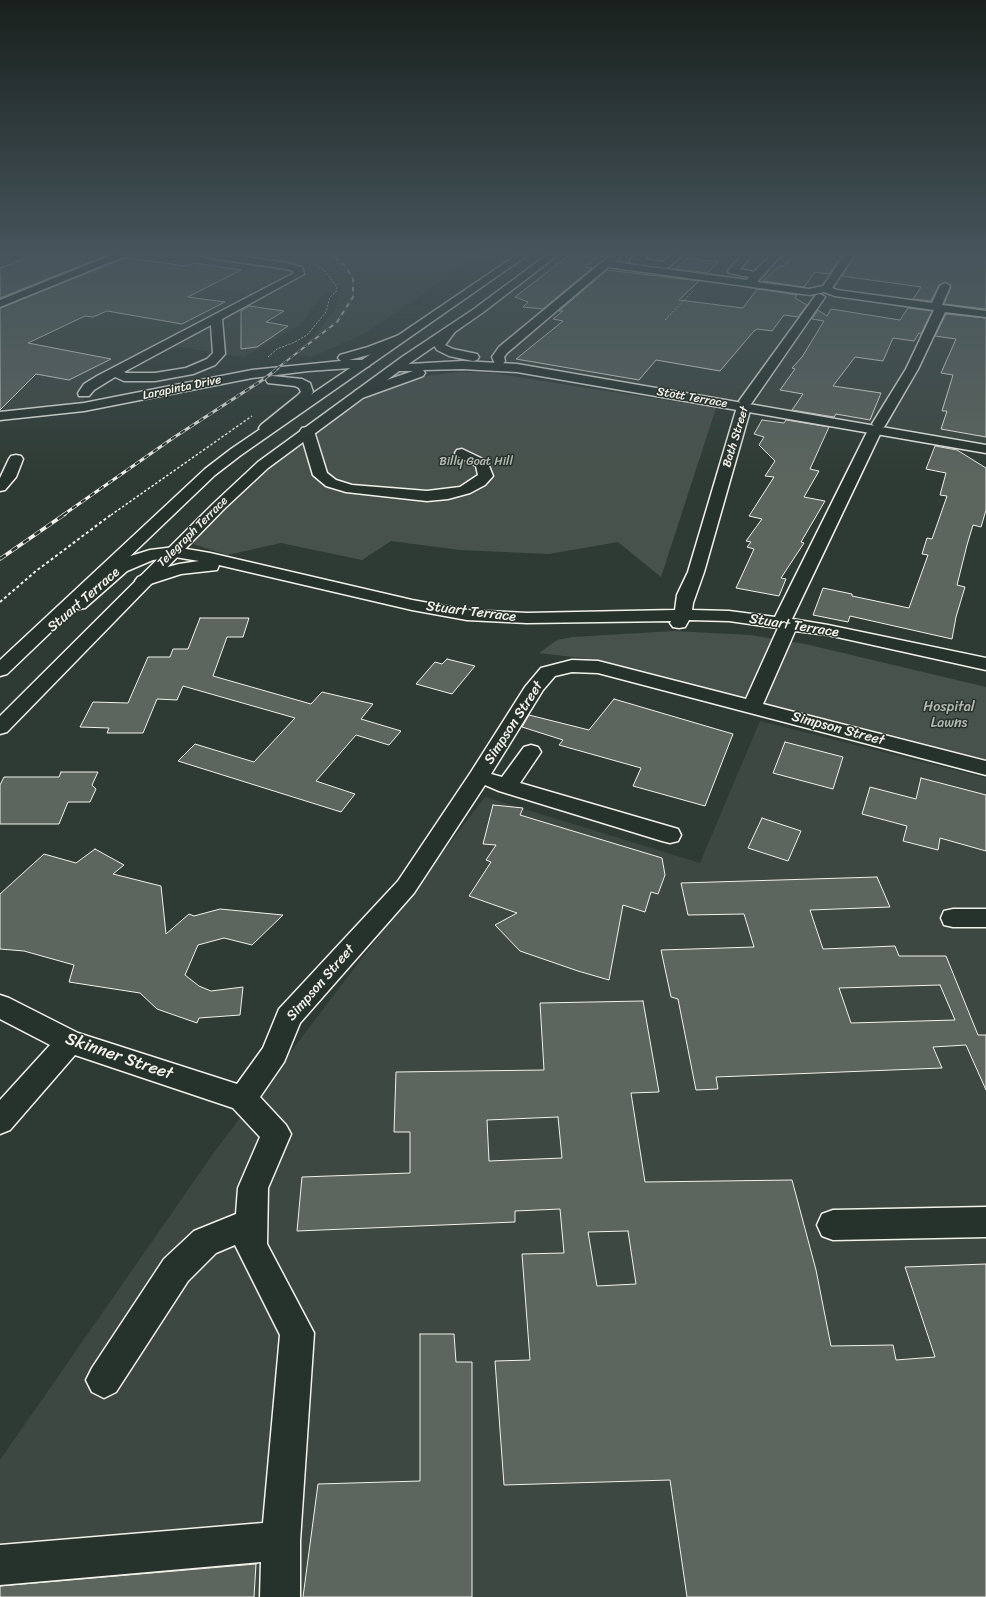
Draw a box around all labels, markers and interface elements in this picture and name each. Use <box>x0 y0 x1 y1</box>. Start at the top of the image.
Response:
street label: Larapinta Drive <box>141 373 223 403</box>
street label: Stott Terrace <box>656 385 728 411</box>
street label: Bath Street <box>720 405 752 469</box>
park label: Billy Goat Hill <box>439 455 513 469</box>
street label: Telegraph Terrace <box>155 494 231 570</box>
street label: Stuart Terrace <box>44 564 124 636</box>
street label: Stuart Terrace <box>425 598 517 626</box>
street label: Stuart Terrace <box>748 611 840 641</box>
street label: Simpson Street <box>481 678 547 768</box>
park label: Hospital Lawns <box>923 699 975 732</box>
street label: Simpson Street <box>790 709 886 749</box>
street label: Simpson Street <box>283 941 359 1025</box>
street label: Skinner Street <box>63 1029 175 1085</box>

